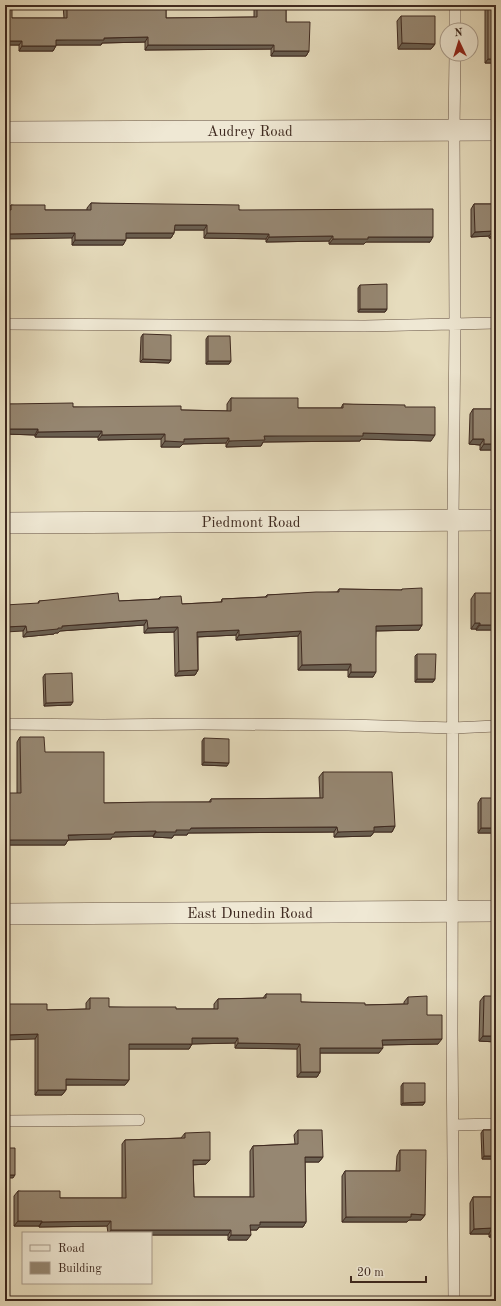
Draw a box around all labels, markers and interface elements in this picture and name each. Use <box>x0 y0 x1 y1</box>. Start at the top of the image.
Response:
north arrow <box>439 22 479 62</box>
text: N <box>454 28 464 39</box>
street label: Audrey Road <box>207 125 293 140</box>
street label: Piedmont Road <box>201 516 301 531</box>
street label: East Dunedin Road <box>187 907 313 922</box>
legend <box>22 1232 152 1284</box>
text: Road <box>58 1243 85 1255</box>
scale bar <box>351 1258 426 1284</box>
text: Building <box>58 1263 102 1275</box>
text: 20 m <box>357 1267 384 1279</box>

